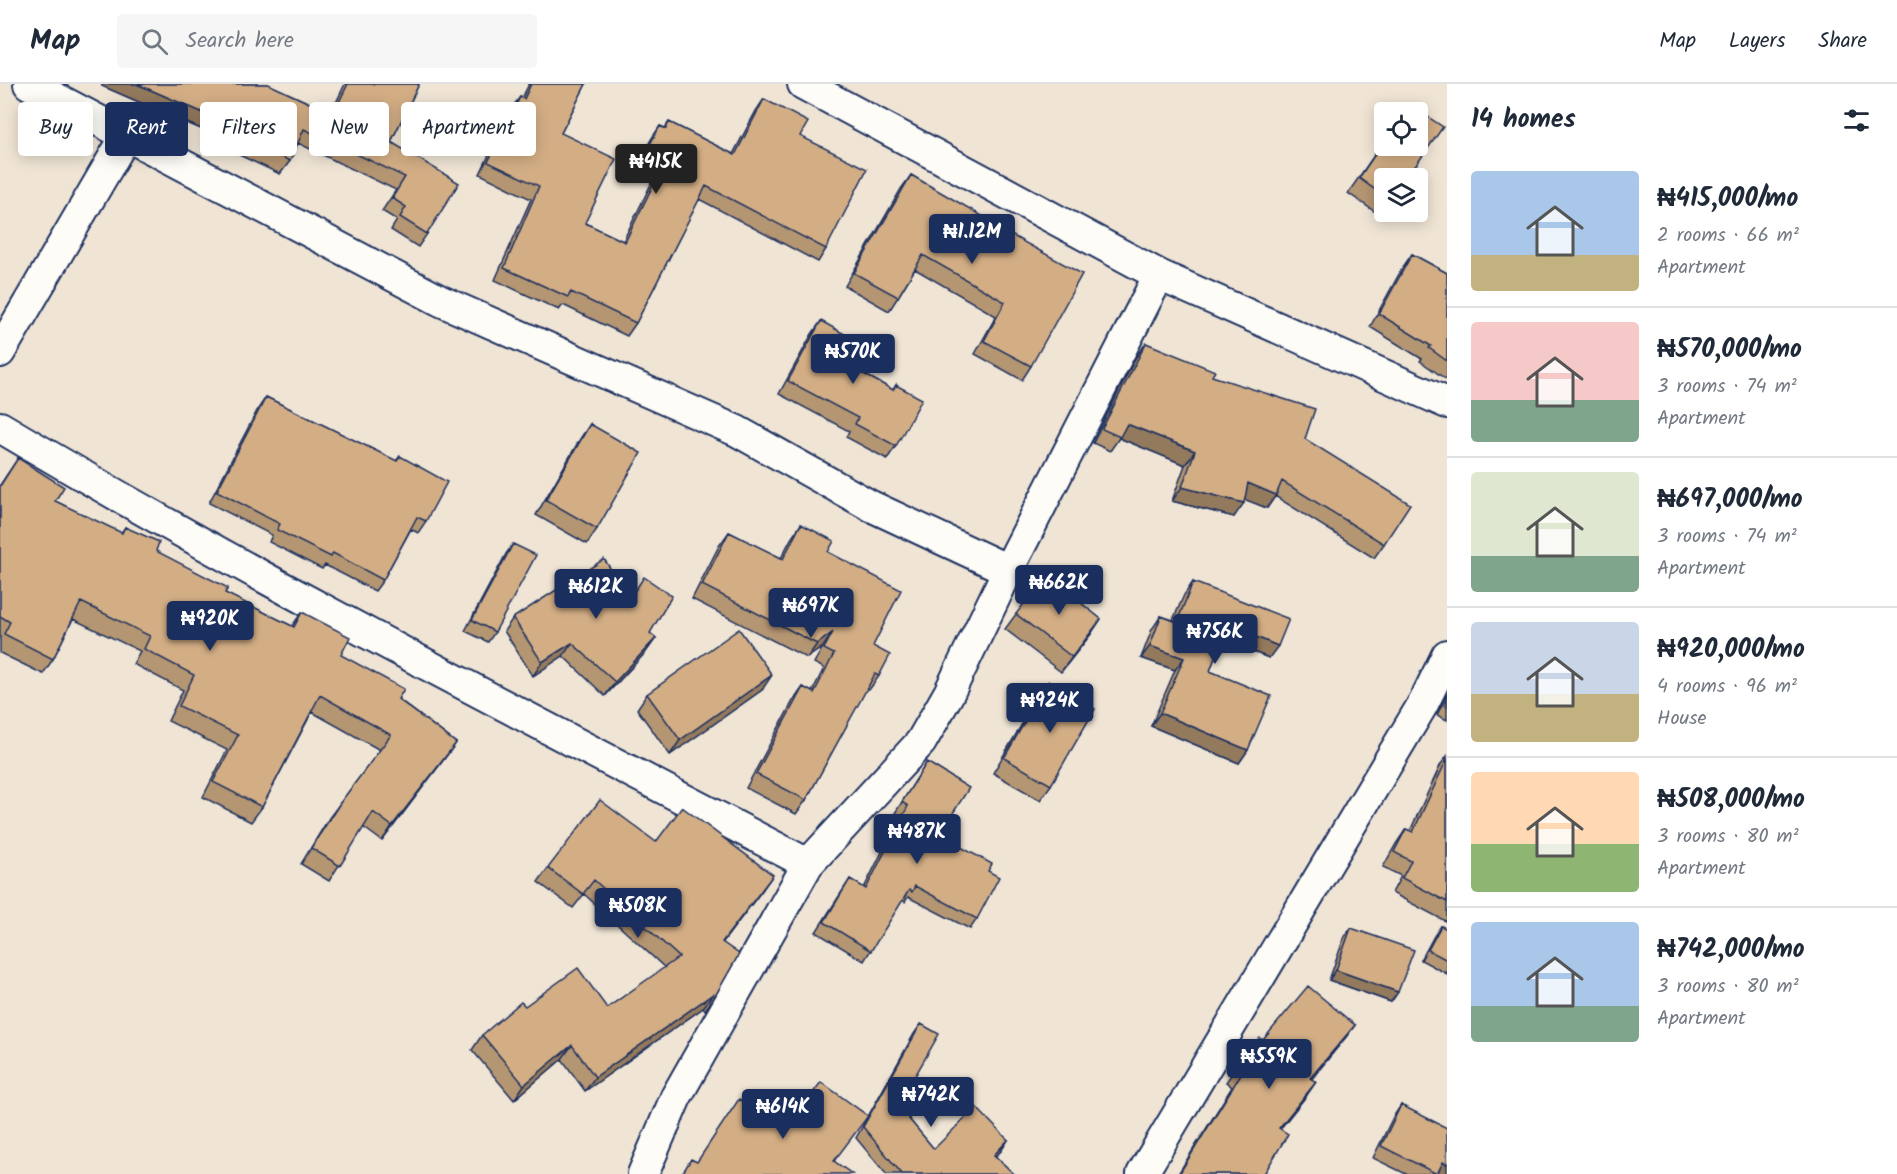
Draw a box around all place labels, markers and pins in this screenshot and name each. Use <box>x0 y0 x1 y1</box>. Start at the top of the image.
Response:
pin: ₦415K <box>614 144 698 195</box>
pin: ₦1.12M <box>923 214 1021 265</box>
pin: ₦570K <box>811 334 895 385</box>
pin: ₦662K <box>1017 565 1101 616</box>
pin: ₦612K <box>554 569 638 620</box>
pin: ₦697K <box>769 588 853 639</box>
pin: ₦920K <box>168 601 252 652</box>
pin: ₦756K <box>1173 614 1257 665</box>
pin: ₦924K <box>1008 683 1092 734</box>
pin: ₦487K <box>875 814 959 865</box>
pin: ₦508K <box>596 888 680 939</box>
pin: ₦559K <box>1227 1039 1311 1090</box>
pin: ₦742K <box>889 1077 973 1128</box>
pin: ₦614K <box>741 1089 825 1140</box>

